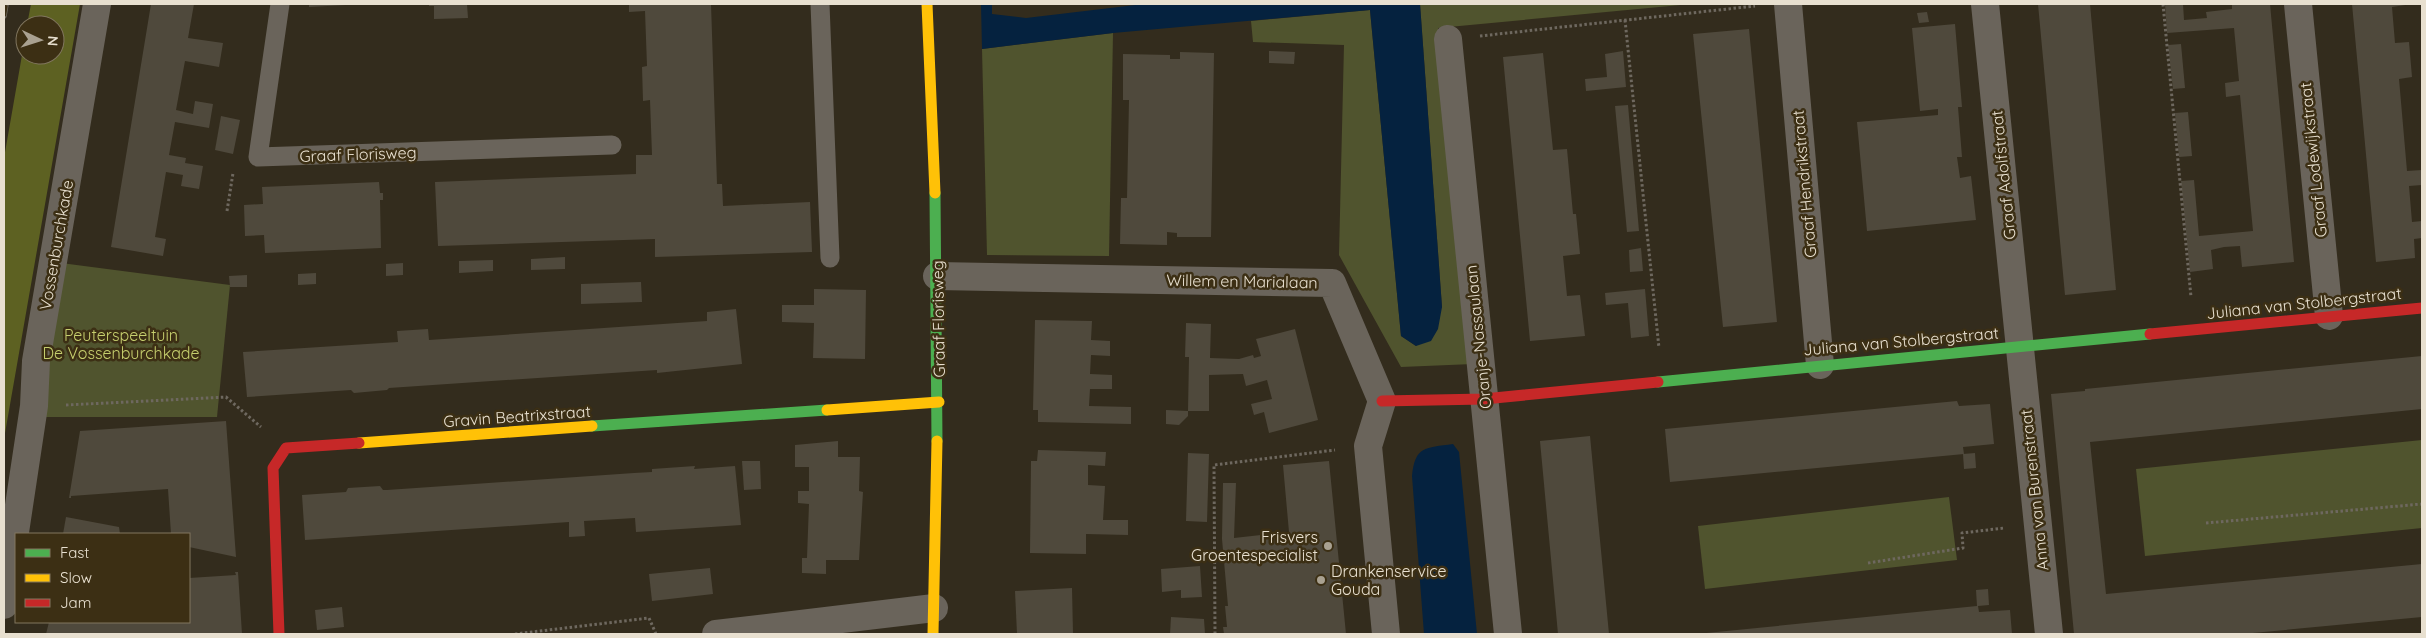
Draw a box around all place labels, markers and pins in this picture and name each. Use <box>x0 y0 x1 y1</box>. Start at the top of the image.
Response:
place label: Frisvers Groentespecialist <box>1191 527 1318 565</box>
marker: Frisvers Groentespecialist <box>1322 540 1334 552</box>
place label: Drankenservice Gouda <box>1331 561 1447 599</box>
marker: Drankenservice Gouda <box>1315 574 1327 586</box>

